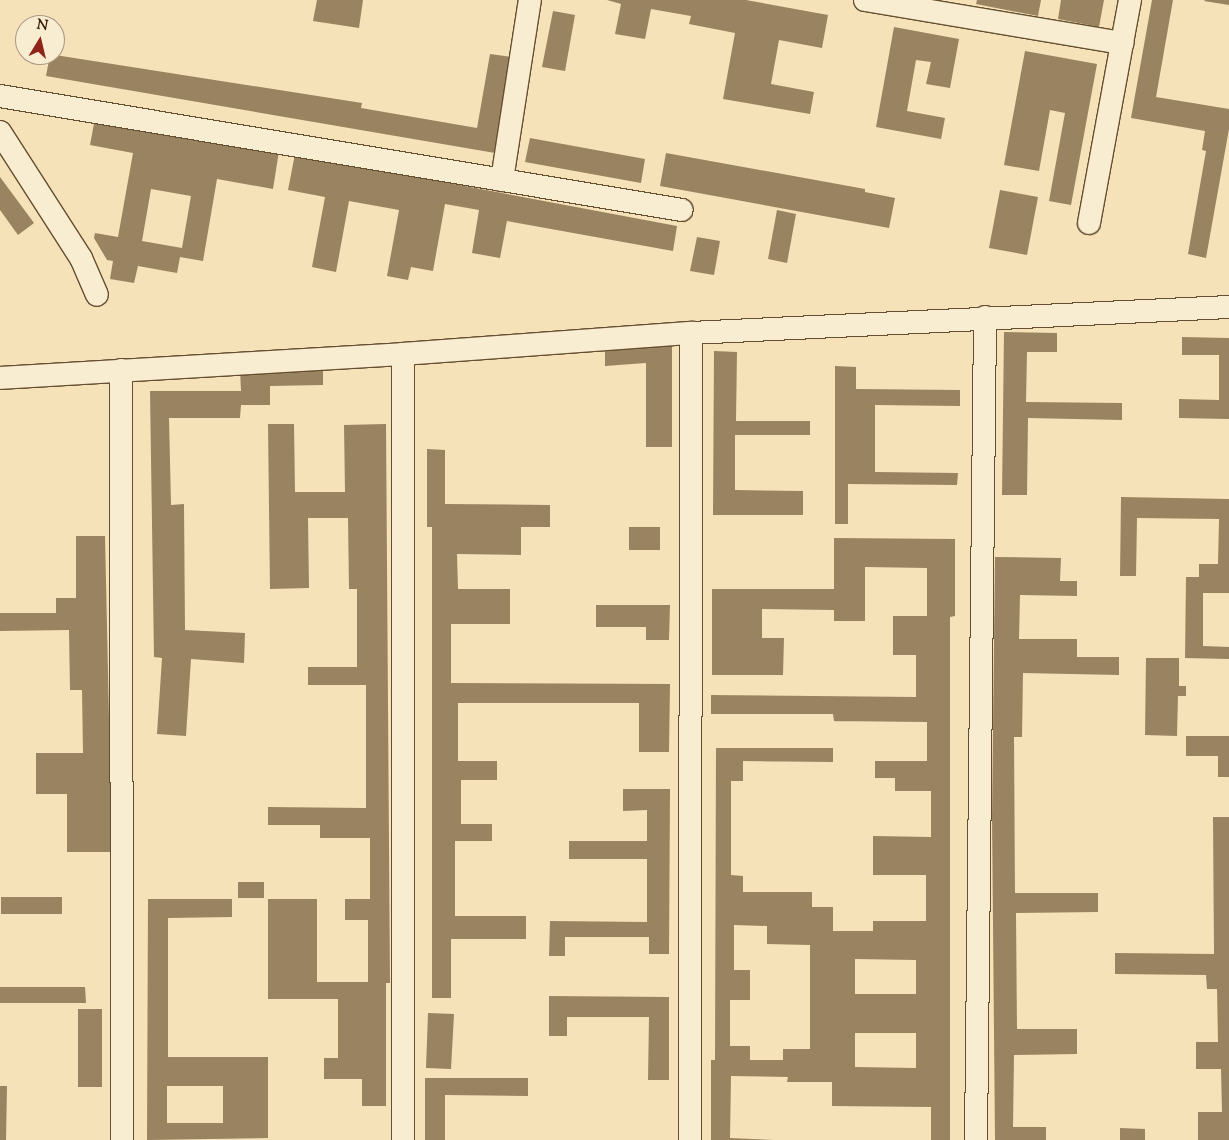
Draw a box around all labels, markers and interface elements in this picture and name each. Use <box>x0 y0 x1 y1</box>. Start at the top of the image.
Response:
north arrow <box>15 15 65 65</box>
text: N <box>35 15 49 37</box>

